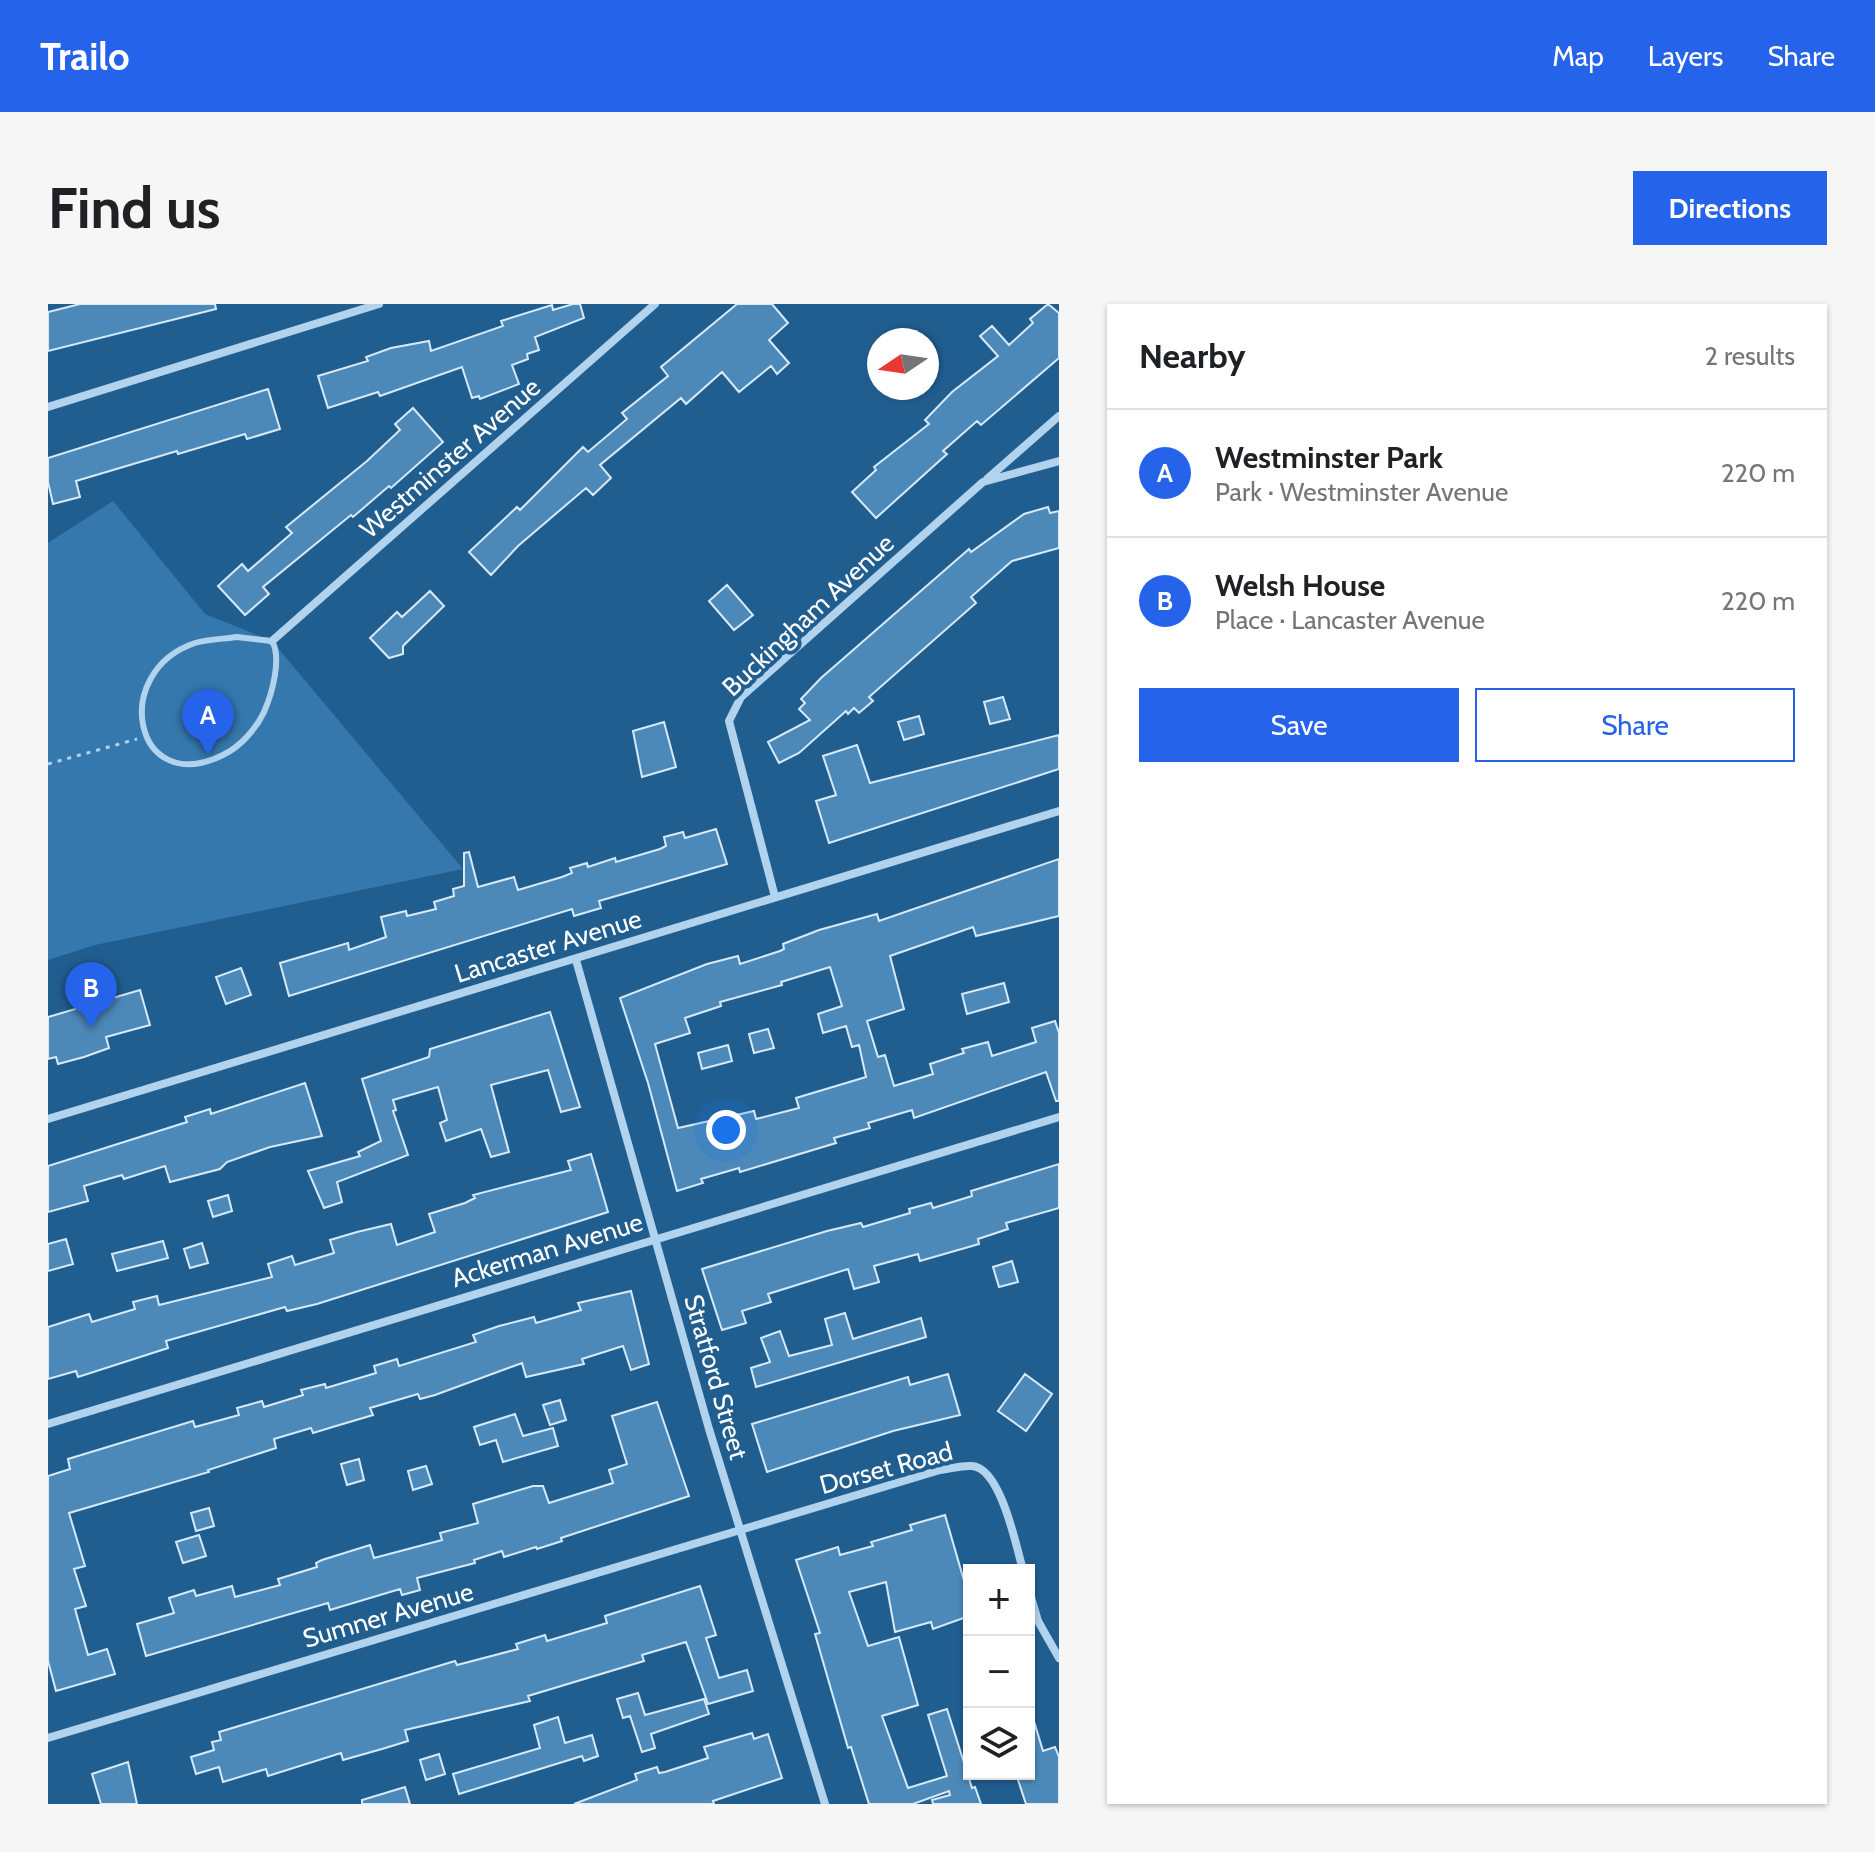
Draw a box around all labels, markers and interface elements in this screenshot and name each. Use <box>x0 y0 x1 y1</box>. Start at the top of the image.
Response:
text: Trailo <box>40 33 130 80</box>
text: Map <box>1552 39 1604 73</box>
text: Layers <box>1648 39 1723 73</box>
text: Share <box>1767 39 1835 73</box>
button: Directions <box>1633 171 1827 245</box>
text: Find us <box>48 174 221 242</box>
north arrow <box>867 328 939 400</box>
text: Nearby <box>1139 335 1246 377</box>
text: 2 results <box>1704 340 1795 372</box>
street label: Westminster Avenue <box>353 371 547 545</box>
text: Westminster Park <box>1215 439 1443 476</box>
text: A <box>1157 457 1173 489</box>
text: 220 m <box>1721 457 1795 489</box>
text: Park · Westminster Avenue <box>1215 476 1508 508</box>
street label: Buckingham Avenue <box>715 527 901 703</box>
text: Welsh House <box>1215 567 1385 604</box>
text: B <box>1157 585 1173 617</box>
text: 220 m <box>1721 585 1795 617</box>
text: Place · Lancaster Avenue <box>1215 604 1485 636</box>
button: Save <box>1139 688 1459 762</box>
button: Share <box>1475 688 1795 762</box>
pin: A <box>182 689 234 755</box>
street label: Lancaster Avenue <box>451 902 645 990</box>
pin: B <box>65 962 117 1028</box>
your location <box>706 1110 746 1150</box>
street label: Ackerman Avenue <box>448 1206 646 1294</box>
street label: Stratford Street <box>677 1291 755 1463</box>
street label: Dorset Road <box>816 1435 956 1501</box>
map controls <box>963 1564 1035 1780</box>
button: + <box>963 1564 1035 1636</box>
street label: Sumner Avenue <box>299 1575 477 1655</box>
button: − <box>963 1636 1035 1708</box>
button: layers <box>963 1708 1035 1780</box>

